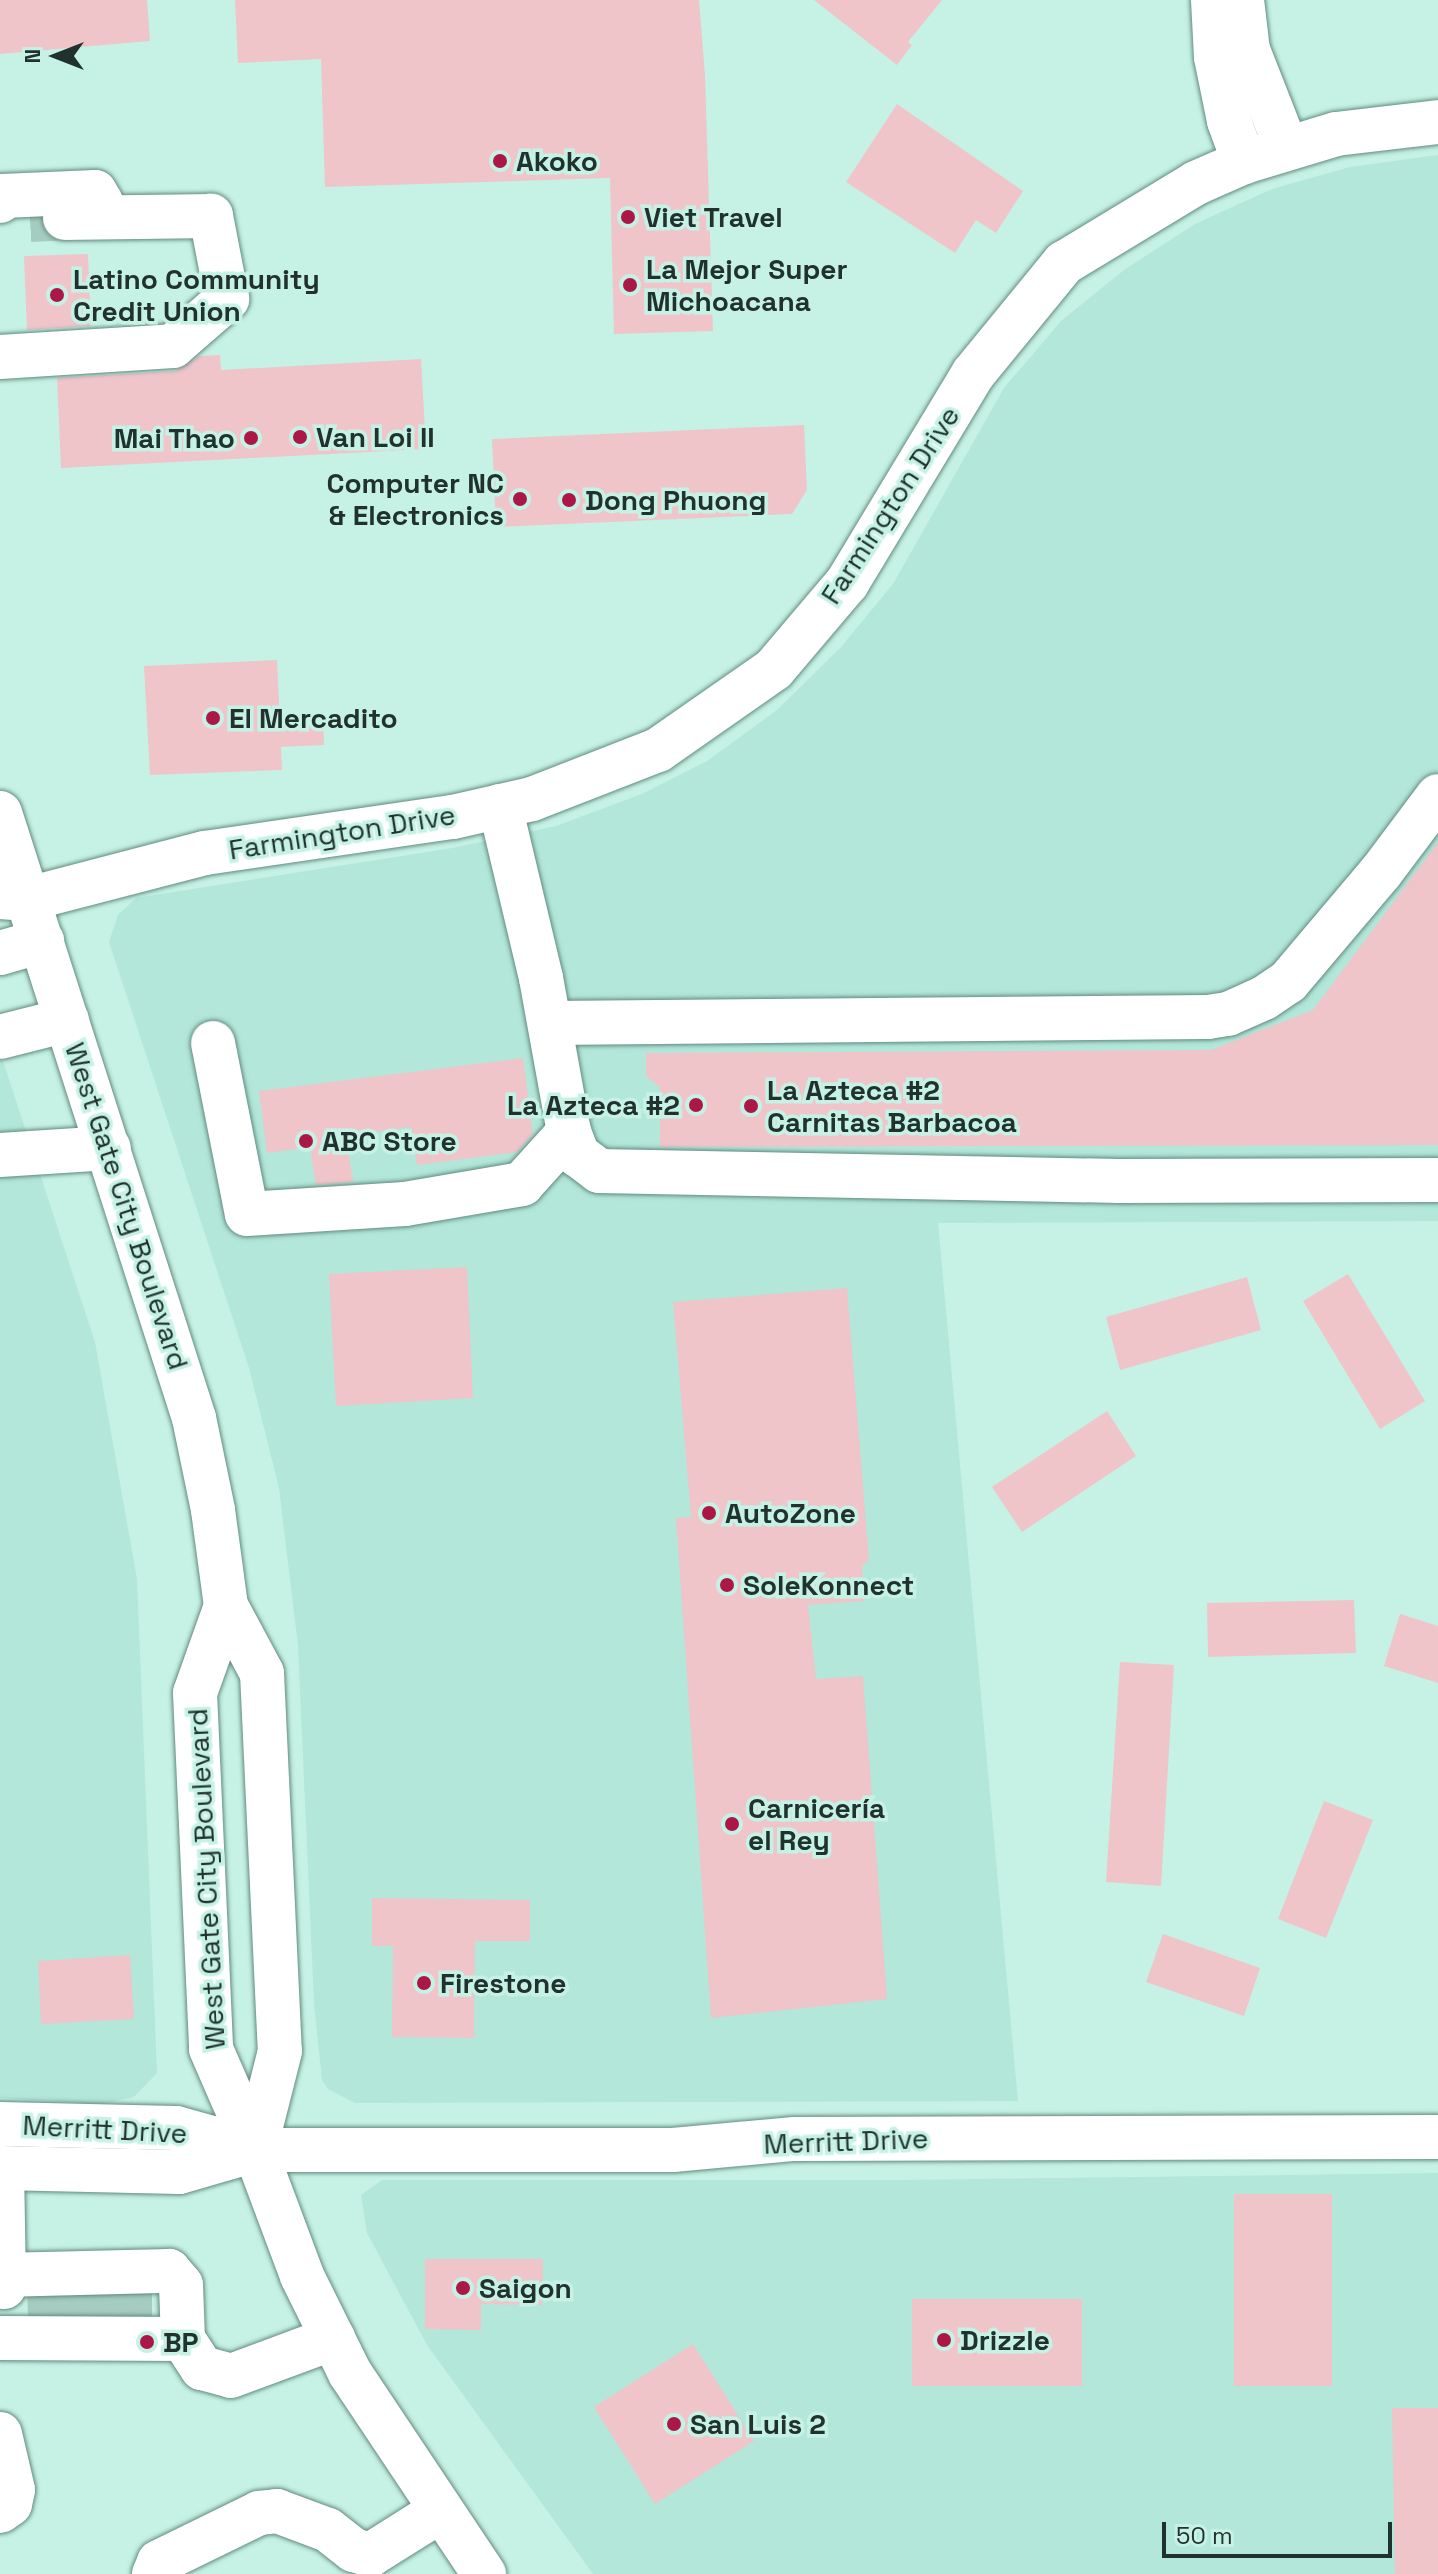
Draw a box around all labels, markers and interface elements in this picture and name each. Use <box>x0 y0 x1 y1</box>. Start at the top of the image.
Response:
north arrow <box>16 16 96 96</box>
text: N <box>18 49 46 63</box>
place label: Akoko <box>516 144 598 178</box>
marker: Akoko <box>491 152 509 170</box>
place label: Viet Travel <box>644 200 784 234</box>
marker: Viet Travel <box>619 208 637 226</box>
place label: La Mejor Super Michoacana <box>646 252 847 318</box>
place label: Latino Community Credit Union <box>73 262 320 328</box>
marker: La Mejor Super Michoacana <box>621 276 639 294</box>
marker: Latino Community Credit Union <box>48 286 66 304</box>
street label: Farmington Drive <box>814 400 966 610</box>
place label: Van Loi II <box>316 420 435 454</box>
place label: Mai Thao <box>113 421 235 455</box>
marker: Van Loi II <box>291 428 309 446</box>
marker: Mai Thao <box>242 429 260 447</box>
place label: Computer NC & Electronics <box>326 466 504 532</box>
place label: Dong Phuong <box>585 483 766 517</box>
marker: Computer NC & Electronics <box>511 490 529 508</box>
marker: Dong Phuong <box>560 491 578 509</box>
place label: El Mercadito <box>229 701 398 735</box>
marker: El Mercadito <box>204 709 222 727</box>
street label: Farmington Drive <box>226 798 458 866</box>
street label: West Gate City Boulevard <box>58 1038 196 1374</box>
place label: La Azteca #2 Carnitas Barbacoa <box>767 1073 1017 1139</box>
place label: La Azteca #2 <box>507 1088 680 1122</box>
marker: La Azteca #2 <box>687 1096 705 1114</box>
marker: La Azteca #2 Carnitas Barbacoa <box>742 1097 760 1115</box>
place label: ABC Store <box>322 1124 457 1158</box>
marker: ABC Store <box>297 1132 315 1150</box>
place label: AutoZone <box>725 1496 856 1530</box>
marker: AutoZone <box>700 1504 718 1522</box>
place label: SoleKonnect <box>743 1568 914 1602</box>
marker: SoleKonnect <box>718 1576 736 1594</box>
street label: West Gate City Boulevard <box>180 1707 232 2051</box>
place label: Carnicería el Rey <box>748 1791 885 1857</box>
marker: Carnicería el Rey <box>723 1815 741 1833</box>
place label: Firestone <box>440 1966 566 2000</box>
marker: Firestone <box>415 1974 433 1992</box>
street label: Merritt Drive <box>22 2108 188 2150</box>
street label: Merritt Drive <box>763 2121 929 2161</box>
place label: Saigon <box>479 2271 572 2305</box>
marker: Saigon <box>454 2279 472 2297</box>
place label: Drizzle <box>960 2323 1050 2357</box>
place label: BP <box>163 2325 199 2359</box>
marker: Drizzle <box>935 2331 953 2349</box>
marker: BP <box>138 2333 156 2351</box>
place label: San Luis 2 <box>690 2407 826 2441</box>
marker: San Luis 2 <box>665 2415 683 2433</box>
scale bar <box>1166 2506 1396 2556</box>
text: 50 m <box>1176 2520 1233 2551</box>

